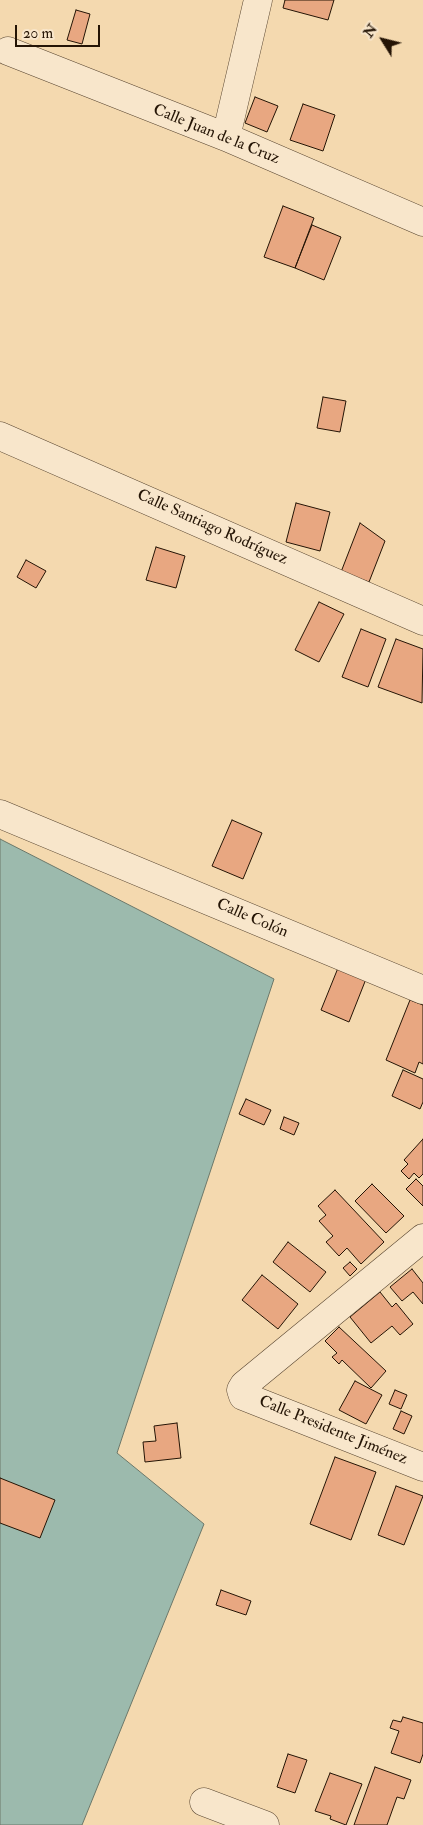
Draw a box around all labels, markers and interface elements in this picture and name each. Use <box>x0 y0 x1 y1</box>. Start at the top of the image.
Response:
scale bar <box>18 15 102 47</box>
north arrow <box>358 15 408 65</box>
text: N <box>360 21 381 41</box>
text: 20 m <box>23 24 53 43</box>
street label: Calle Juan de la Cruz <box>150 101 282 169</box>
street label: Calle Santiago Rodríguez <box>134 486 290 570</box>
street label: Calle Colón <box>213 895 291 943</box>
street label: Calle Presidente Jiménez <box>256 1392 410 1470</box>

